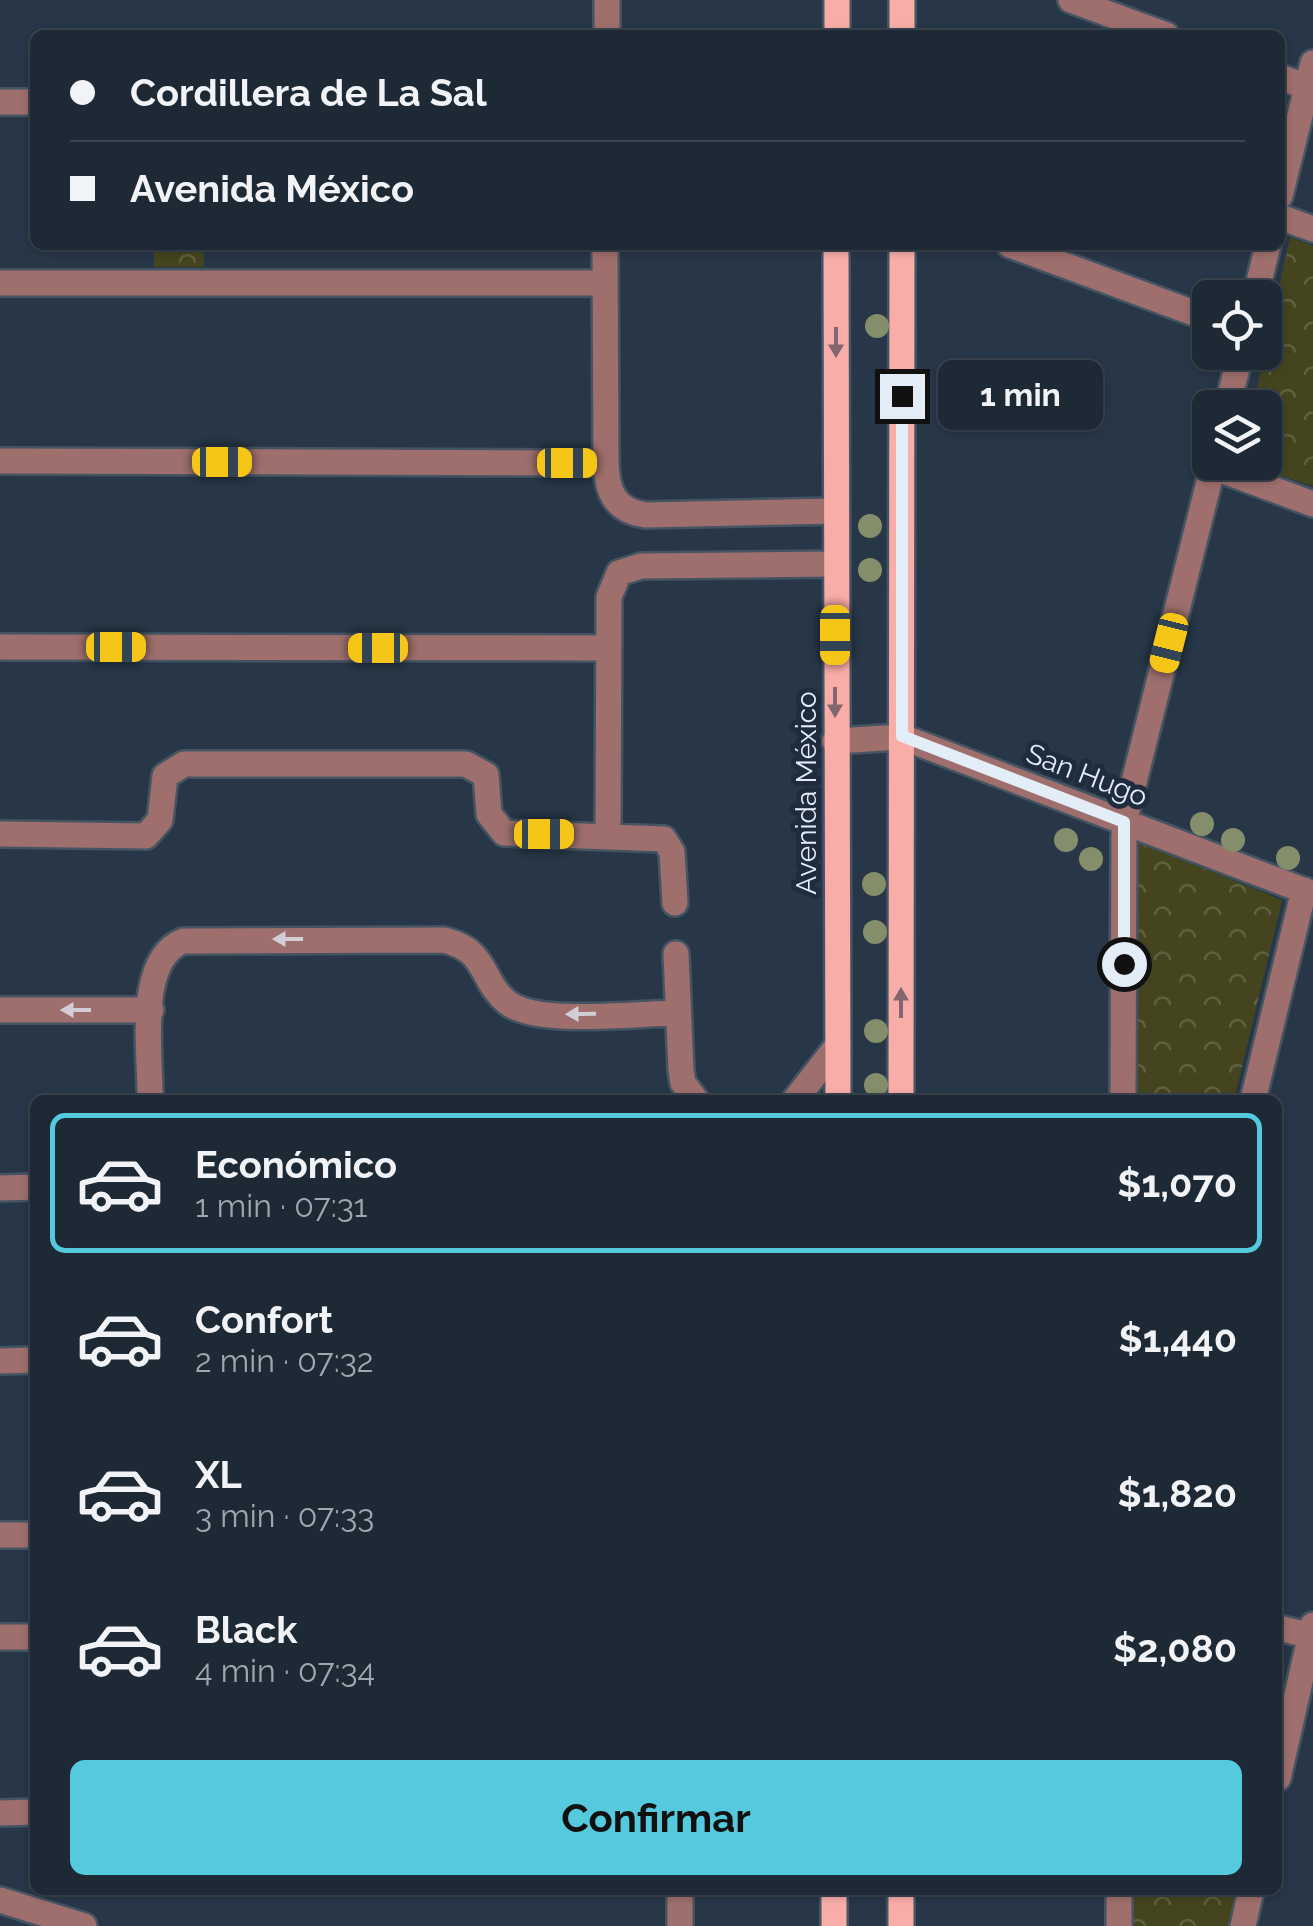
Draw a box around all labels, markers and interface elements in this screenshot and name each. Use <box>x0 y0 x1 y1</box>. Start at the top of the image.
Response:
text: Cordillera de La Sal <box>130 70 487 115</box>
text: Avenida México <box>130 166 414 211</box>
map controls <box>1192 280 1282 480</box>
button: locate <box>1192 280 1282 370</box>
one-way arrow <box>828 327 844 359</box>
callout: 1 min <box>937 361 1102 431</box>
route end <box>880 374 925 419</box>
text: 1 min <box>980 376 1061 413</box>
button: layers <box>1192 390 1282 480</box>
car <box>192 447 252 477</box>
car <box>537 448 597 478</box>
car <box>820 605 850 665</box>
car <box>1147 610 1191 676</box>
car <box>86 632 146 662</box>
car <box>348 633 408 663</box>
one-way arrow <box>827 687 843 719</box>
street label: Avenida México <box>790 691 823 895</box>
street label: San Hugo <box>1022 737 1152 813</box>
car <box>514 819 574 849</box>
one-way arrow <box>272 931 304 947</box>
route start <box>1102 942 1147 987</box>
one-way arrow <box>893 986 909 1018</box>
one-way arrow <box>59 1002 91 1018</box>
one-way arrow <box>564 1006 596 1022</box>
icon: car <box>75 1138 165 1228</box>
text: Económico <box>195 1142 397 1187</box>
text: $1,070 <box>1117 1161 1237 1206</box>
text: 1 min · 07:31 <box>195 1187 368 1224</box>
icon: car <box>75 1293 165 1383</box>
text: Confort <box>195 1297 333 1342</box>
text: $1,440 <box>1119 1316 1237 1361</box>
text: 2 min · 07:32 <box>195 1342 374 1379</box>
icon: car <box>75 1448 165 1538</box>
text: XL <box>195 1452 242 1497</box>
text: $1,820 <box>1118 1471 1237 1516</box>
text: 3 min · 07:33 <box>195 1497 374 1534</box>
icon: car <box>75 1603 165 1693</box>
text: Black <box>195 1607 297 1652</box>
text: $2,080 <box>1113 1626 1237 1671</box>
text: 4 min · 07:34 <box>195 1652 375 1689</box>
button: Confirmar <box>70 1760 1242 1875</box>

